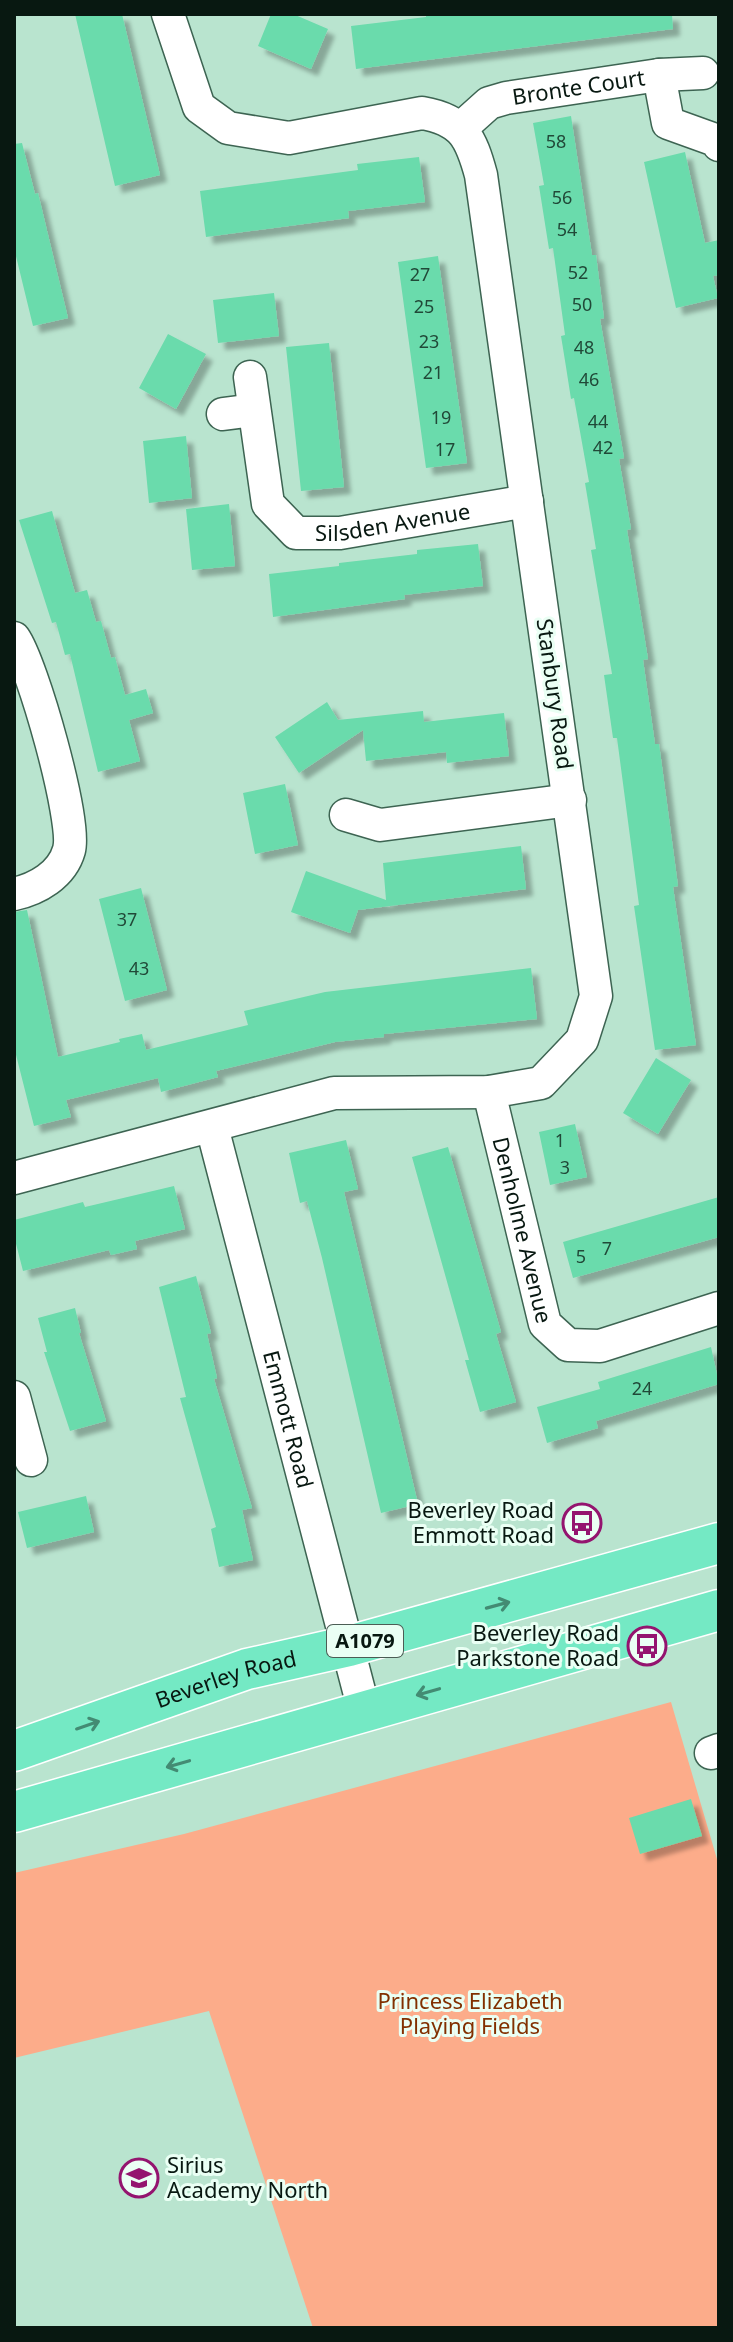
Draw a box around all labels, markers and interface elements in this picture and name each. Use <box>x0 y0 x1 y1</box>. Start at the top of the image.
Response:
street label: Bronte Court <box>510 61 647 111</box>
house number: 58 <box>546 129 566 153</box>
house number: 56 <box>552 185 572 209</box>
house number: 54 <box>557 217 577 241</box>
house number: 52 <box>568 260 588 284</box>
house number: 27 <box>410 262 430 286</box>
house number: 50 <box>572 292 592 316</box>
house number: 25 <box>414 294 434 318</box>
house number: 23 <box>419 329 439 353</box>
house number: 48 <box>574 335 594 359</box>
house number: 21 <box>423 360 443 384</box>
house number: 46 <box>579 367 599 391</box>
house number: 19 <box>431 405 451 429</box>
house number: 44 <box>588 409 608 433</box>
house number: 42 <box>593 435 613 459</box>
house number: 17 <box>435 437 455 461</box>
street label: Silsden Avenue <box>315 495 472 547</box>
street label: Stanbury Road <box>531 617 581 771</box>
house number: 37 <box>117 907 137 931</box>
house number: 43 <box>129 956 149 980</box>
house number: 1 <box>555 1128 565 1152</box>
street label: Denholme Avenue <box>486 1134 560 1326</box>
house number: 3 <box>560 1155 570 1179</box>
house number: 7 <box>602 1236 612 1260</box>
house number: 5 <box>576 1244 586 1268</box>
street label: Emmott Road <box>257 1347 321 1491</box>
house number: 24 <box>632 1376 652 1400</box>
place label: Beverley Road Emmott Road <box>408 1494 554 1549</box>
bus stop icon: Beverley Road Emmott Road <box>561 1502 603 1544</box>
one-way arrow <box>484 1596 510 1611</box>
place label: Beverley Road Parkstone Road <box>456 1617 619 1672</box>
road number: A1079 <box>327 1625 403 1657</box>
bus stop icon: Beverley Road Parkstone Road <box>626 1625 668 1667</box>
street label: Beverley Road <box>151 1642 299 1714</box>
one-way arrow <box>416 1685 442 1700</box>
one-way arrow <box>75 1717 99 1731</box>
one-way arrow <box>166 1757 192 1772</box>
park label: Princess Elizabeth Playing Fields <box>377 1985 563 2040</box>
place label: Sirius Academy North <box>167 2149 328 2204</box>
school or university icon: Sirius Academy North <box>118 2157 160 2199</box>

